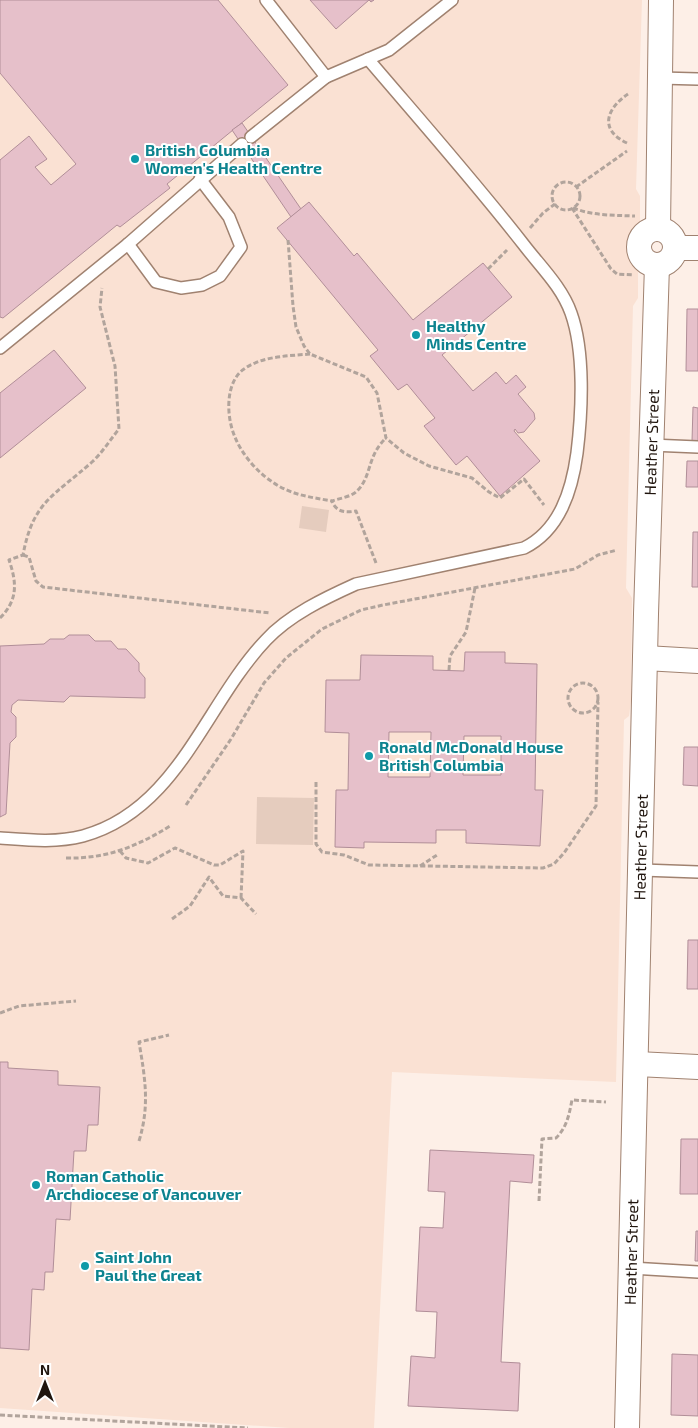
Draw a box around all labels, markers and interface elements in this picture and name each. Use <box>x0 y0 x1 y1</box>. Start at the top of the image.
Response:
place label: British Columbia Women's Health Centre <box>145 140 322 177</box>
marker: British Columbia Women's Health Centre <box>129 153 141 165</box>
place label: Healthy Minds Centre <box>426 316 527 353</box>
marker: Healthy Minds Centre <box>410 329 422 341</box>
street label: Heather Street <box>640 389 662 496</box>
place label: Ronald McDonald House British Columbia <box>379 737 563 774</box>
marker: Ronald McDonald House British Columbia <box>363 750 375 762</box>
street label: Heather Street <box>629 794 651 900</box>
place label: Roman Catholic Archdiocese of Vancouver <box>46 1166 241 1203</box>
marker: Roman Catholic Archdiocese of Vancouver <box>30 1179 42 1191</box>
street label: Heather Street <box>620 1199 641 1305</box>
place label: Saint John Paul the Great <box>95 1247 202 1284</box>
marker: Saint John Paul the Great <box>79 1260 91 1272</box>
north arrow <box>20 1358 70 1408</box>
text: N <box>40 1361 50 1378</box>

